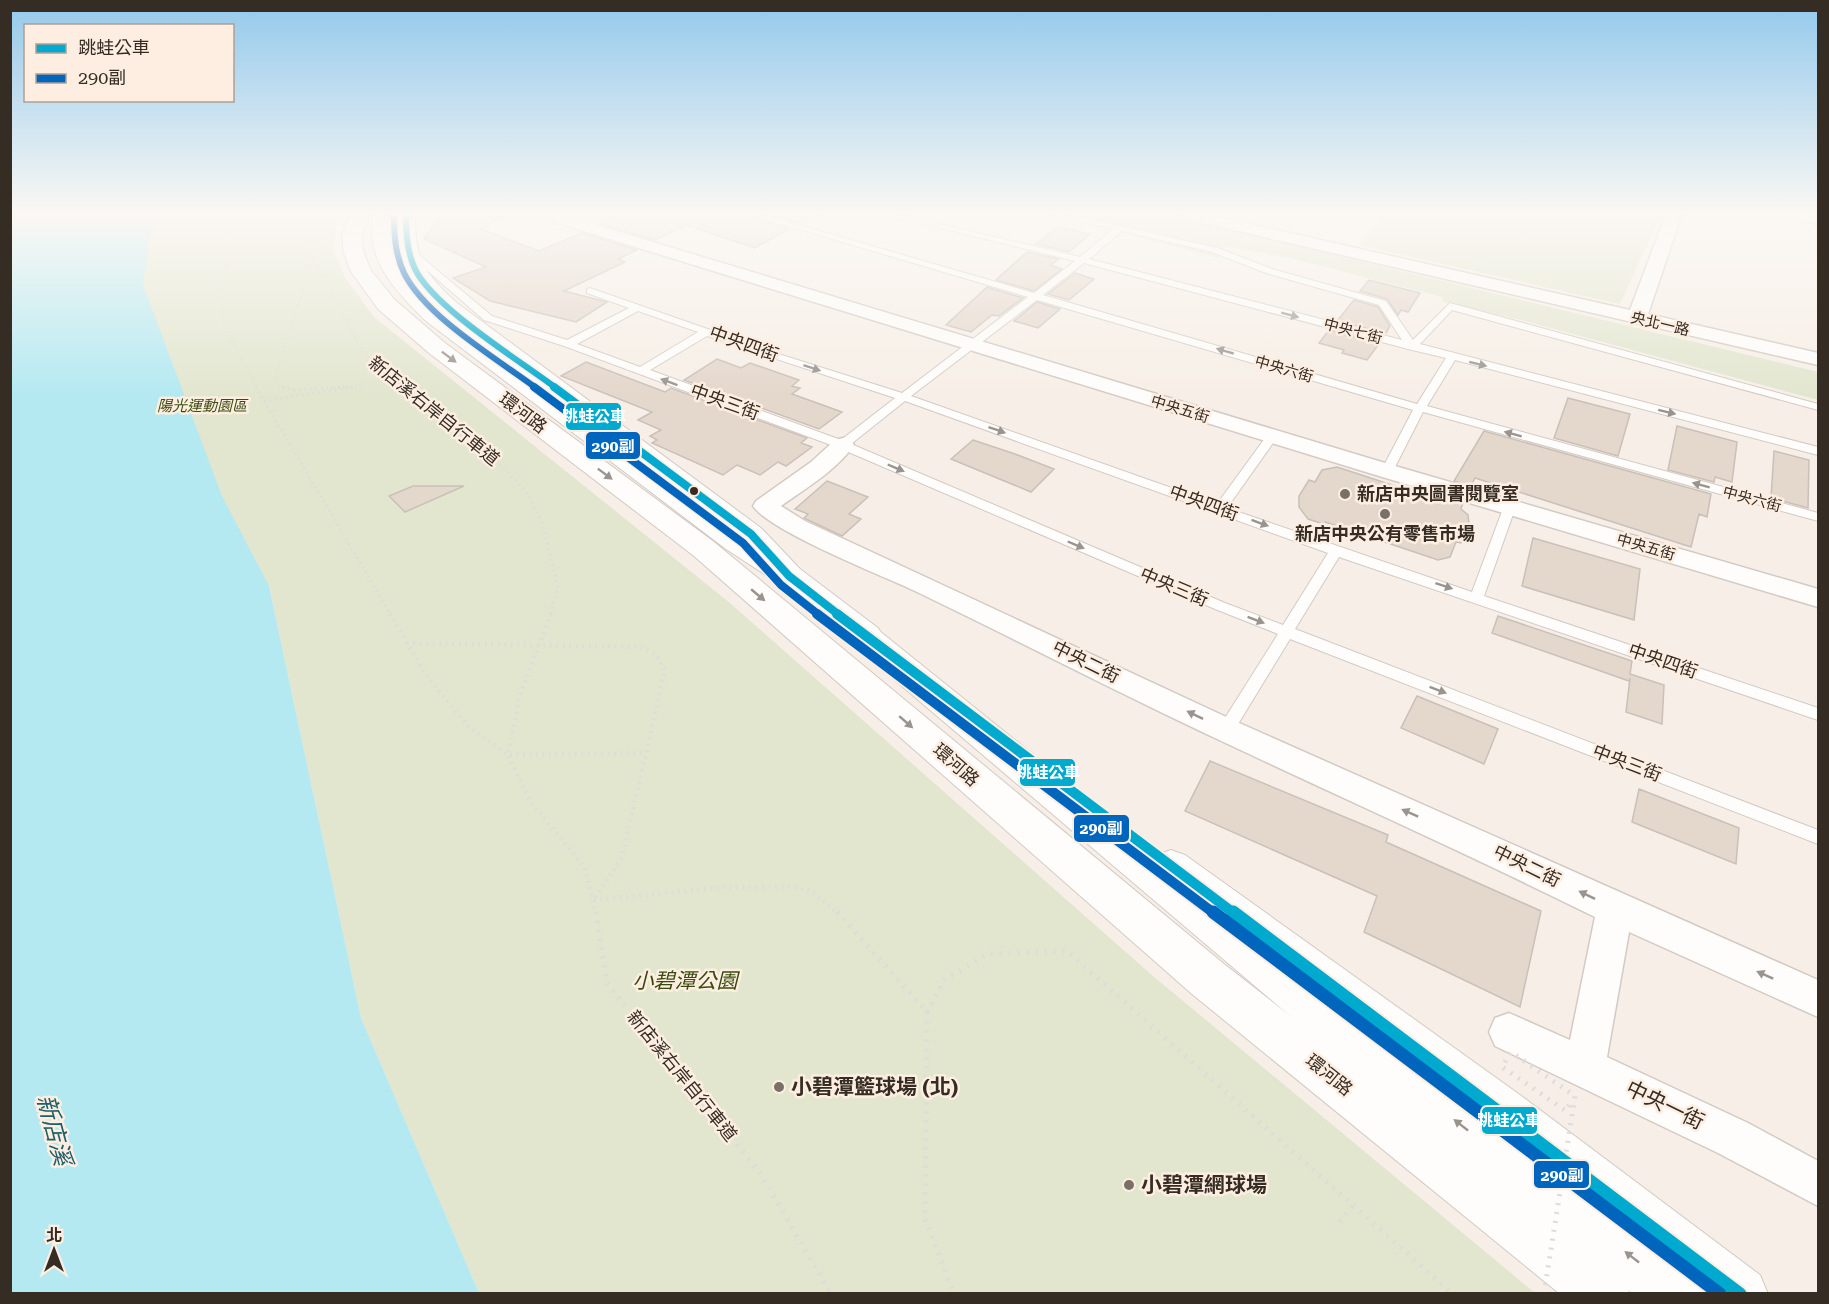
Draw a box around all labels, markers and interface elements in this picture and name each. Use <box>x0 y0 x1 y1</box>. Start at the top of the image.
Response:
legend <box>24 24 234 102</box>
text: 跳蛙公車 <box>78 37 150 58</box>
text: 290副 <box>78 67 126 88</box>
street label: 央北一路 <box>1629 308 1691 340</box>
one-way arrow <box>1280 310 1299 320</box>
street label: 中央七街 <box>1322 315 1384 347</box>
street label: 中央四街 <box>707 321 782 366</box>
one-way arrow <box>1216 346 1234 355</box>
one-way arrow <box>441 350 457 363</box>
street label: 新店溪右岸自行車道 <box>365 351 504 470</box>
street label: 中央六街 <box>1253 352 1315 386</box>
one-way arrow <box>1469 359 1488 369</box>
one-way arrow <box>803 364 821 373</box>
one-way arrow <box>660 376 678 386</box>
street label: 中央三街 <box>688 379 763 424</box>
street label: 環河路 <box>495 388 551 437</box>
street label: 中央五街 <box>1149 392 1211 426</box>
park label: 陽光運動園區 <box>157 397 249 415</box>
line badge: 跳蛙公車 <box>565 402 622 431</box>
text: 跳蛙公車 <box>562 407 626 426</box>
one-way arrow <box>1658 408 1676 418</box>
one-way arrow <box>988 426 1006 436</box>
one-way arrow <box>1504 429 1522 438</box>
line badge: 290副 <box>585 431 641 460</box>
text: 290副 <box>592 437 634 456</box>
one-way arrow <box>888 463 906 473</box>
one-way arrow <box>596 468 612 480</box>
street label: 中央四街 <box>1167 480 1242 525</box>
one-way arrow <box>1692 480 1710 490</box>
place label: 新店中央圖書閱覽室 <box>1357 483 1519 504</box>
street label: 中央六街 <box>1721 483 1783 515</box>
unlabelled marker <box>688 485 700 497</box>
marker: 新店中央圖書閱覽室 <box>1338 487 1352 501</box>
marker: 新店中央公有零售市場 <box>1378 507 1392 521</box>
one-way arrow <box>1251 519 1269 529</box>
place label: 新店中央公有零售市場 <box>1295 523 1475 544</box>
street label: 中央五街 <box>1615 530 1677 564</box>
one-way arrow <box>1067 540 1085 550</box>
street label: 中央三街 <box>1137 563 1211 610</box>
one-way arrow <box>1435 582 1453 591</box>
one-way arrow <box>750 588 765 601</box>
one-way arrow <box>1247 615 1265 625</box>
street label: 中央二街 <box>1049 636 1123 687</box>
street label: 中央四街 <box>1626 639 1701 682</box>
one-way arrow <box>1429 685 1447 695</box>
one-way arrow <box>1186 710 1203 719</box>
one-way arrow <box>898 715 913 728</box>
street label: 環河路 <box>929 739 984 790</box>
street label: 中央三街 <box>1590 740 1665 785</box>
line badge: 跳蛙公車 <box>1019 758 1076 787</box>
text: 跳蛙公車 <box>1016 763 1080 782</box>
one-way arrow <box>1401 808 1419 818</box>
line badge: 290副 <box>1073 814 1130 843</box>
text: 290副 <box>1080 819 1122 838</box>
street label: 中央二街 <box>1490 840 1564 891</box>
one-way arrow <box>1578 891 1596 901</box>
park label: 小碧潭公園 <box>633 969 740 993</box>
one-way arrow <box>1756 970 1774 979</box>
street label: 新店溪右岸自行車道 <box>623 1006 742 1145</box>
street label: 環河路 <box>1302 1049 1357 1100</box>
place label: 小碧潭籃球場 (北) <box>791 1075 958 1099</box>
street label: 中央一街 <box>1622 1076 1708 1134</box>
marker: 小碧潭籃球場 (北) <box>772 1080 786 1094</box>
water label: 新店溪 <box>31 1092 78 1171</box>
line badge: 跳蛙公車 <box>1481 1106 1538 1135</box>
text: 跳蛙公車 <box>1477 1111 1541 1130</box>
one-way arrow <box>1453 1118 1469 1131</box>
line badge: 290副 <box>1533 1160 1590 1189</box>
text: 290副 <box>1541 1166 1583 1185</box>
place label: 小碧潭網球場 <box>1141 1173 1267 1197</box>
marker: 小碧潭網球場 <box>1122 1178 1136 1192</box>
north arrow <box>24 1220 84 1280</box>
text: 北 <box>46 1226 62 1245</box>
one-way arrow <box>1624 1252 1639 1264</box>

